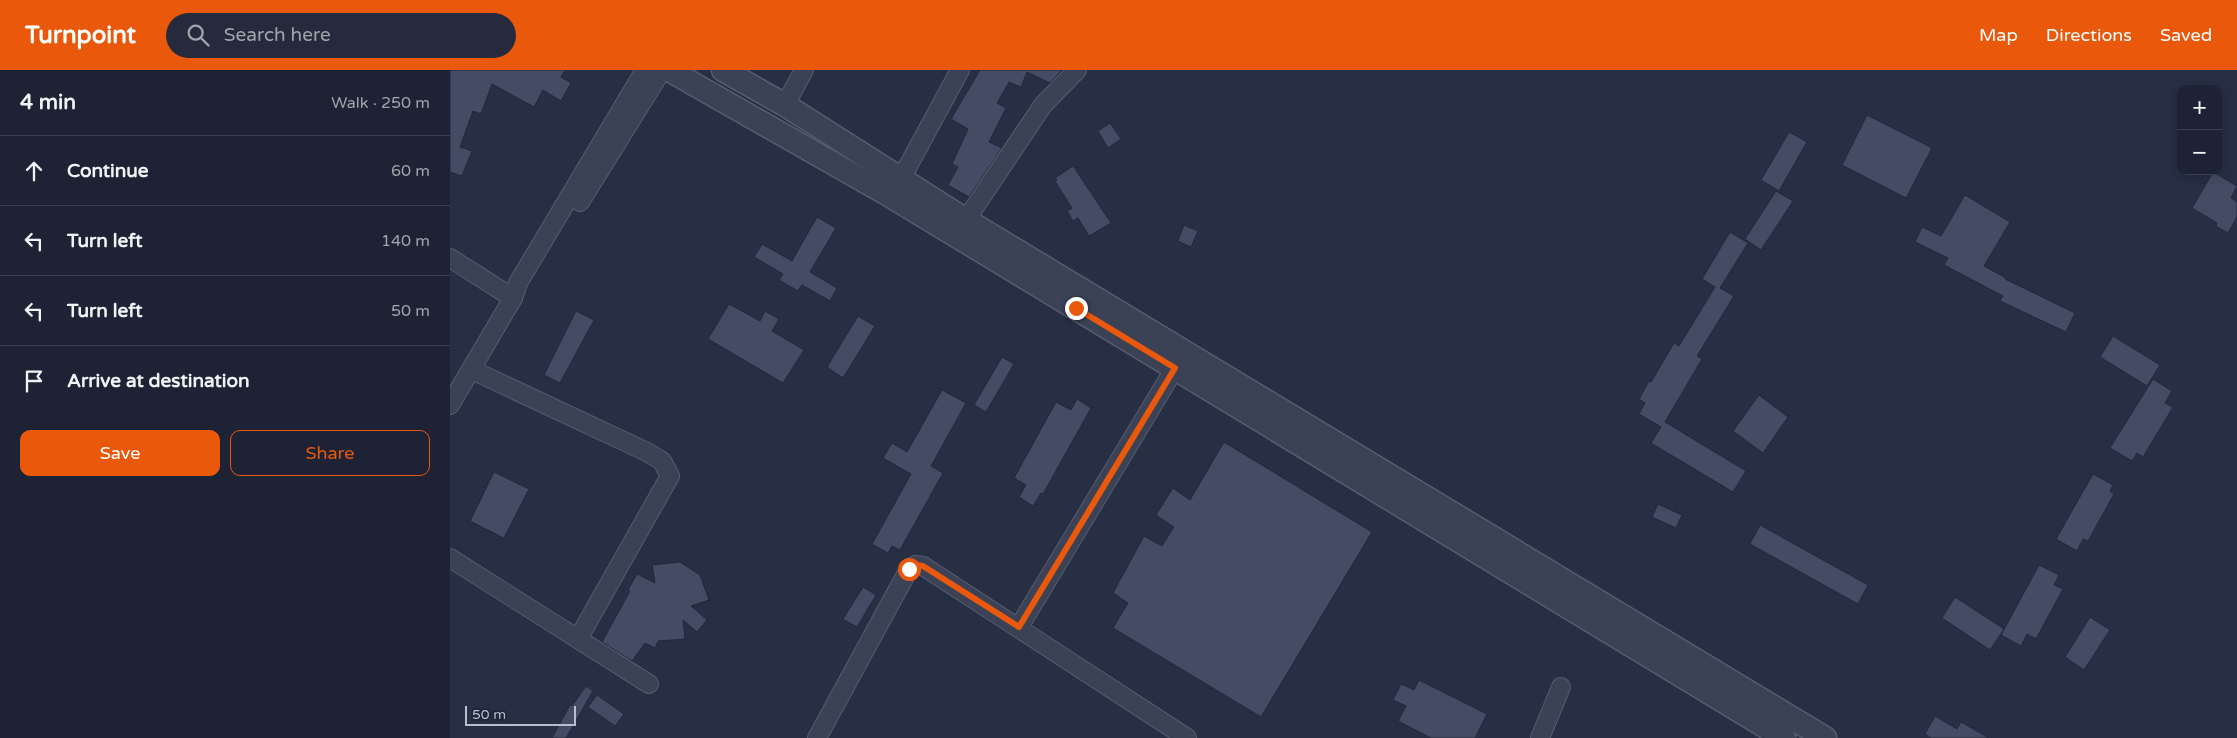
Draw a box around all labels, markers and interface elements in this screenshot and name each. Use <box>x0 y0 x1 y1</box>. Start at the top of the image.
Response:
search box <box>166 13 516 58</box>
text: Turnpoint <box>25 21 136 50</box>
icon: search <box>184 21 212 49</box>
text: Search here <box>224 24 331 46</box>
text: Map <box>1979 24 2018 46</box>
text: Directions <box>2046 24 2132 46</box>
text: Saved <box>2160 24 2212 46</box>
map controls <box>2177 85 2222 175</box>
button: + <box>2177 85 2222 130</box>
text: 4 min <box>20 90 76 115</box>
text: Walk · 250 m <box>331 93 430 113</box>
button: − <box>2177 130 2222 175</box>
icon: ahead <box>20 157 48 185</box>
text: Continue <box>67 160 149 182</box>
text: 60 m <box>391 161 430 181</box>
icon: left <box>20 227 48 255</box>
text: Turn left <box>67 230 143 252</box>
text: 140 m <box>381 231 430 251</box>
icon: left <box>20 297 48 325</box>
route end <box>1065 297 1088 320</box>
text: Turn left <box>67 300 143 322</box>
text: 50 m <box>391 301 430 321</box>
icon: arrive <box>20 367 48 395</box>
text: Arrive at destination <box>67 370 250 392</box>
button: Save <box>20 430 220 476</box>
button: Share <box>230 430 430 476</box>
route start <box>898 558 921 581</box>
scale bar <box>465 703 576 726</box>
text: 50 m <box>472 706 506 723</box>

